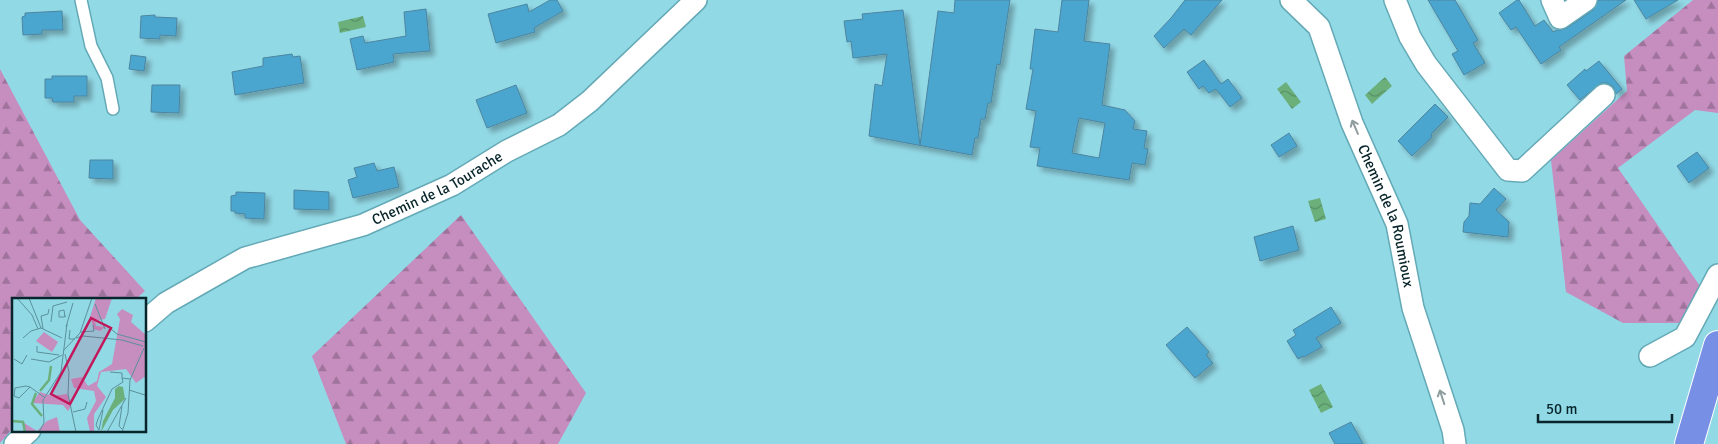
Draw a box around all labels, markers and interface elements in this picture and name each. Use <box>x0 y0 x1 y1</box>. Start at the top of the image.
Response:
one-way arrow <box>1349 120 1359 135</box>
street label: Chemin de la Roumioux <box>1354 142 1418 289</box>
street label: Chemin de la Tourache <box>369 147 506 229</box>
inset map <box>12 298 146 432</box>
one-way arrow <box>1437 390 1446 406</box>
scale bar <box>1538 392 1672 424</box>
text: 50 m <box>1546 400 1577 418</box>

